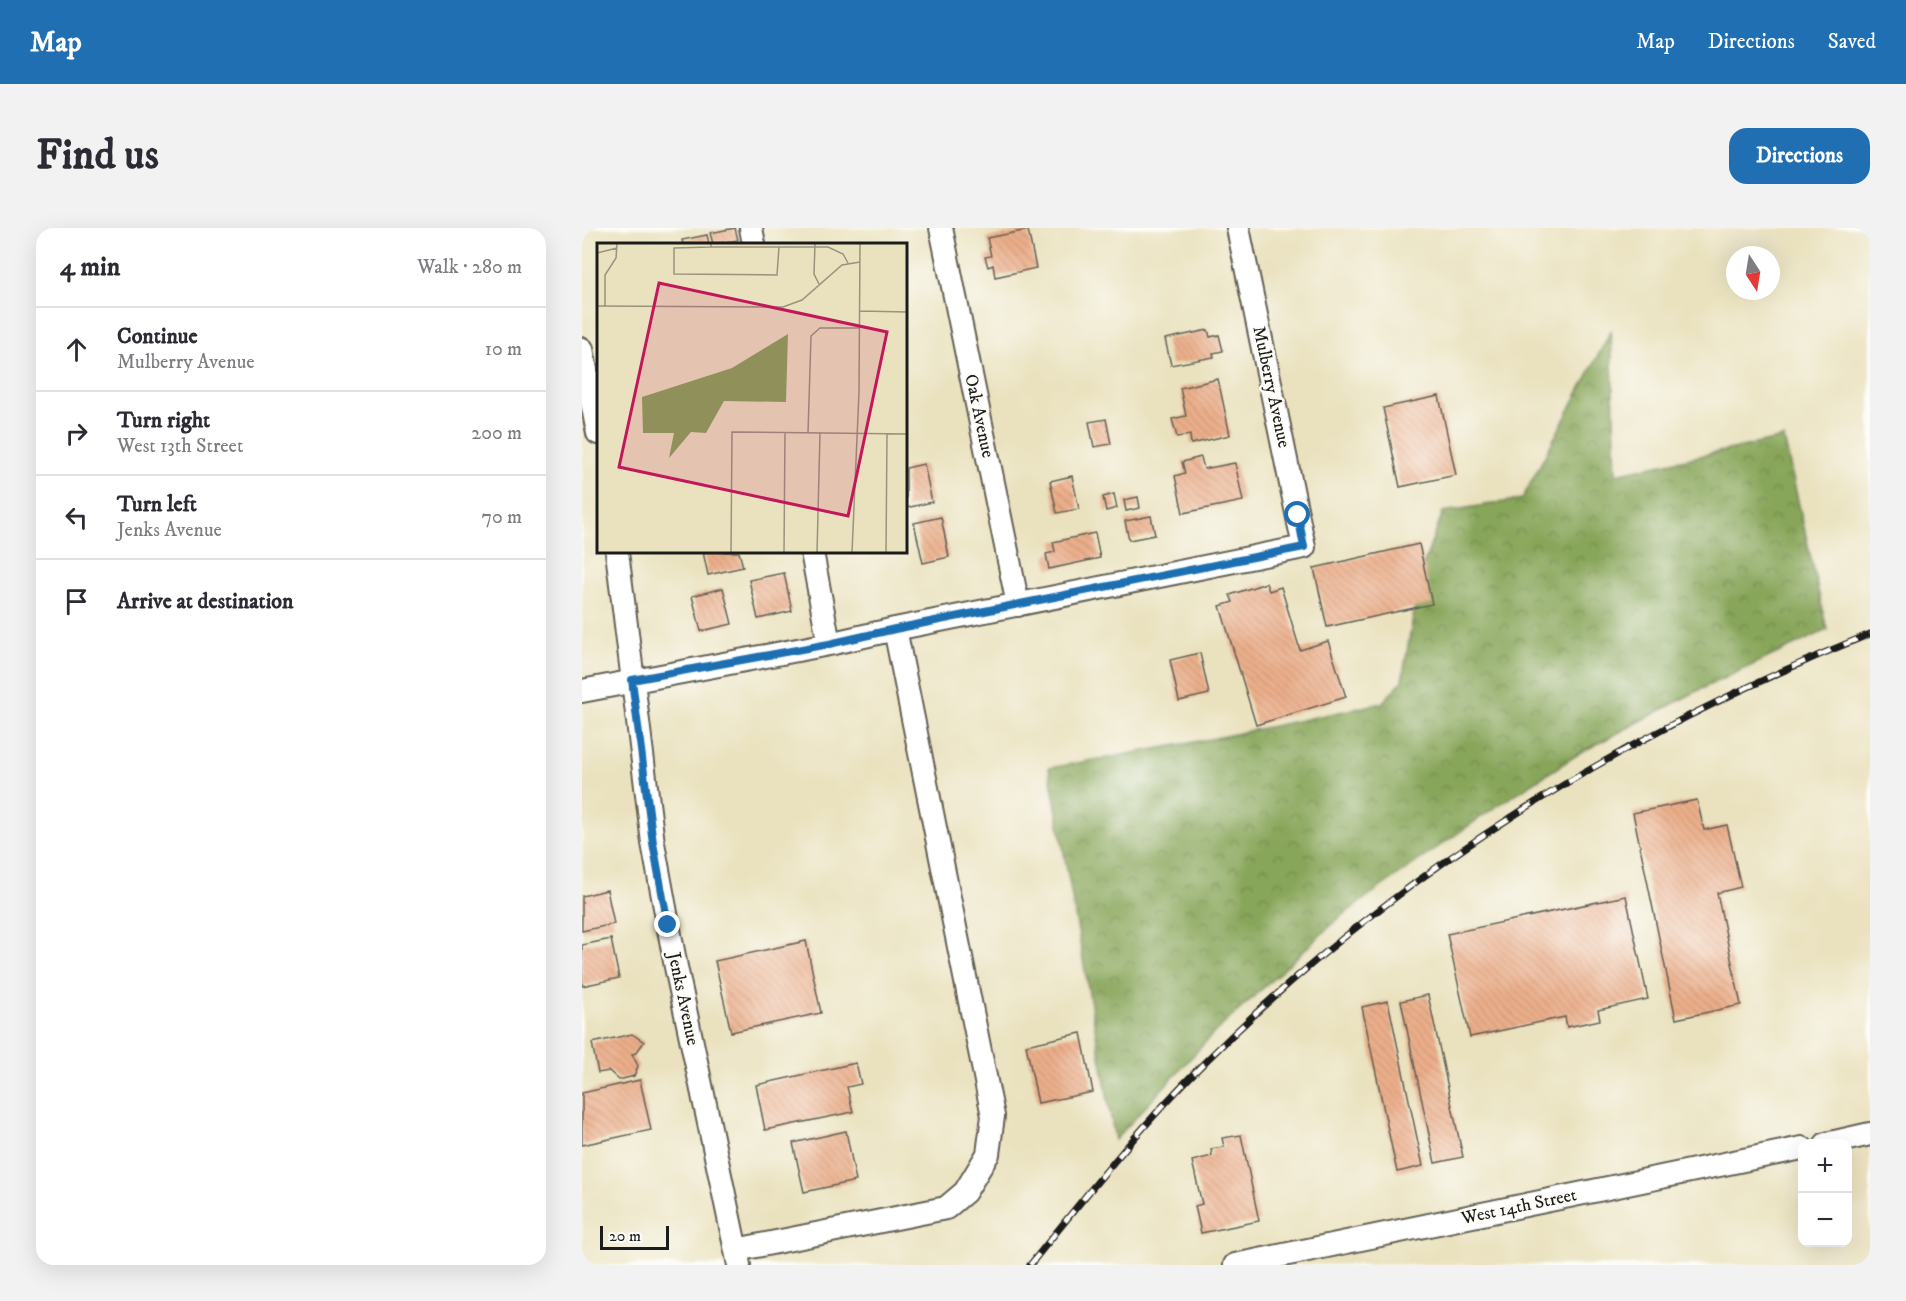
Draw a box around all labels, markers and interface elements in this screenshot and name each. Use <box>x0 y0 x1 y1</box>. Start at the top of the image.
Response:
text: Map <box>30 25 82 60</box>
text: Map <box>1636 29 1675 55</box>
text: Directions <box>1708 29 1795 55</box>
text: Saved <box>1828 29 1876 55</box>
button: Directions <box>1729 128 1870 184</box>
text: Find us <box>36 130 159 182</box>
inset map <box>597 243 908 554</box>
north arrow <box>1726 246 1780 300</box>
text: 4 min <box>60 251 120 284</box>
text: Walk · 280 m <box>417 255 522 280</box>
text: Continue <box>117 323 198 350</box>
street label: Mulberry Avenue <box>1247 324 1295 450</box>
icon: ahead <box>60 333 93 366</box>
text: 10 m <box>485 337 522 362</box>
text: Mulberry Avenue <box>117 350 255 375</box>
street label: Oak Avenue <box>959 372 999 460</box>
text: Turn right <box>117 407 210 434</box>
icon: right <box>60 417 93 450</box>
text: 200 m <box>471 421 522 446</box>
text: West 13th Street <box>117 434 243 459</box>
text: Turn left <box>117 491 197 518</box>
icon: left <box>60 501 93 534</box>
route start <box>1284 501 1310 527</box>
text: 70 m <box>481 505 522 530</box>
text: Jenks Avenue <box>117 518 222 543</box>
icon: arrive <box>60 585 93 618</box>
text: Arrive at destination <box>117 588 294 615</box>
route end <box>654 911 680 937</box>
street label: Jenks Avenue <box>662 949 704 1047</box>
map controls <box>1798 1139 1852 1247</box>
button: + <box>1798 1139 1852 1193</box>
street label: West 14th Street <box>1458 1184 1579 1230</box>
button: − <box>1798 1193 1852 1247</box>
scale bar <box>600 1223 669 1250</box>
text: 20 m <box>609 1226 641 1246</box>

